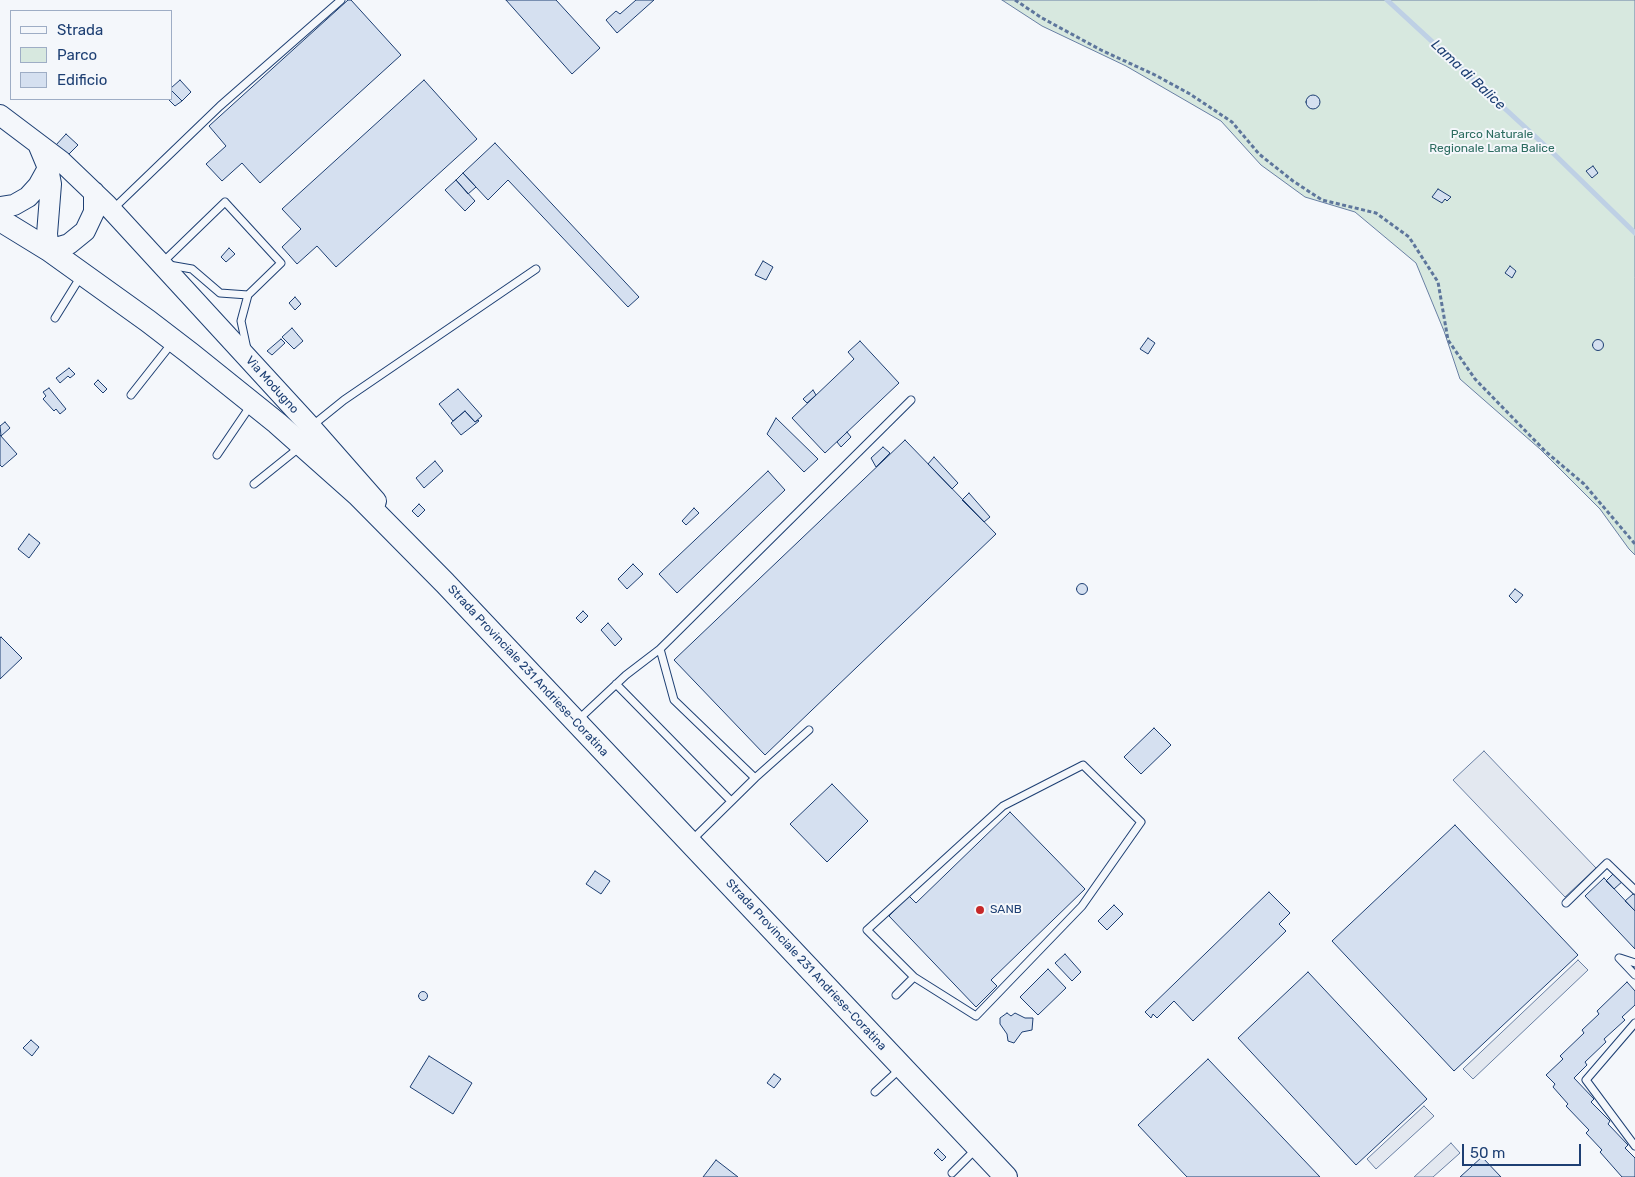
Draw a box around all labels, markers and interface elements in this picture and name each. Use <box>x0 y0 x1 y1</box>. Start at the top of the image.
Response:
legend <box>10 10 172 100</box>
text: Strada <box>57 21 103 39</box>
water label: Lama di Balice <box>1427 36 1509 114</box>
text: Parco <box>57 46 97 64</box>
text: Edificio <box>57 71 107 89</box>
park label: Parco Naturale Regionale Lama Balice <box>1429 128 1555 156</box>
street label: Via Modugno <box>242 353 302 417</box>
street label: Strada Provinciale 231 Andriese-Coratina <box>445 582 611 760</box>
street label: Strada Provinciale 231 Andriese-Coratina <box>723 876 889 1054</box>
place label: SANB <box>990 903 1022 917</box>
marker: SANB <box>974 904 986 916</box>
scale bar <box>1465 1134 1584 1166</box>
text: 50 m <box>1470 1144 1505 1162</box>

